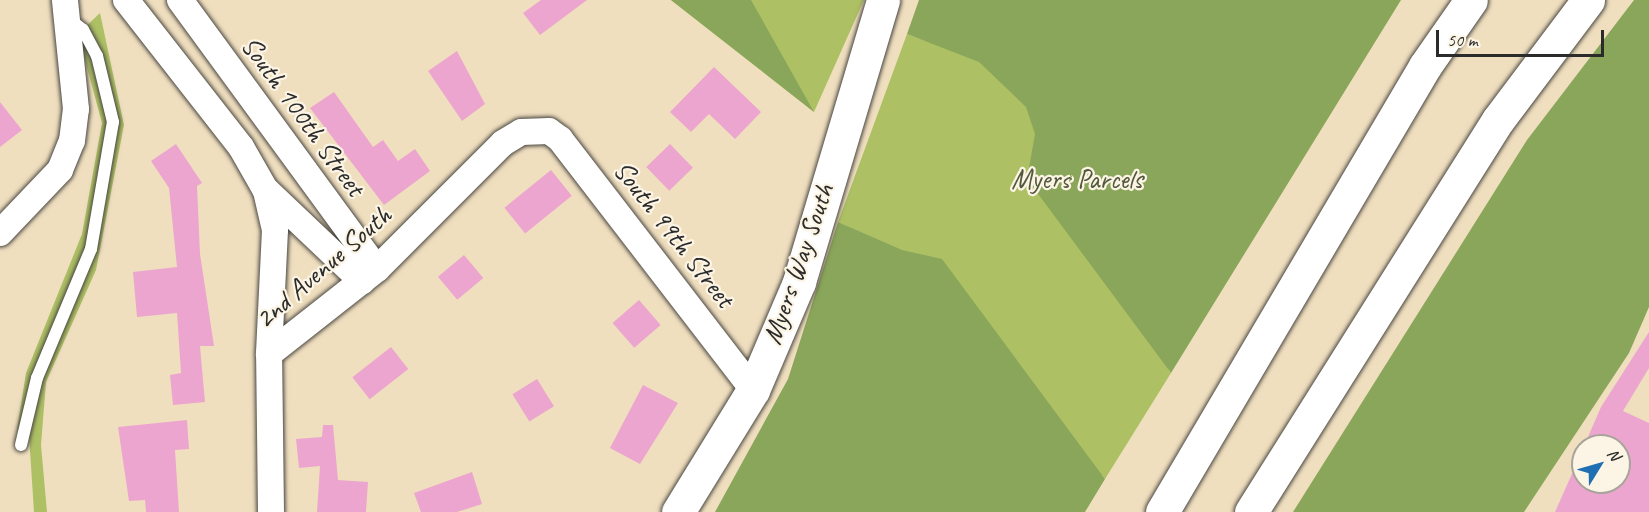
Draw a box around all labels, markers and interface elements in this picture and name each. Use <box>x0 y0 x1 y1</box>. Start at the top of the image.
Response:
scale bar <box>1439 18 1607 56</box>
street label: South 100th Street <box>234 29 372 203</box>
text: 50 m <box>1447 29 1478 51</box>
street label: South 99th Street <box>606 154 742 314</box>
park label: Myers Parcels <box>1011 162 1143 196</box>
street label: Myers Way South <box>755 179 841 349</box>
street label: 2nd Avenue South <box>248 199 398 335</box>
north arrow <box>1571 434 1631 494</box>
text: N <box>1603 444 1625 464</box>

